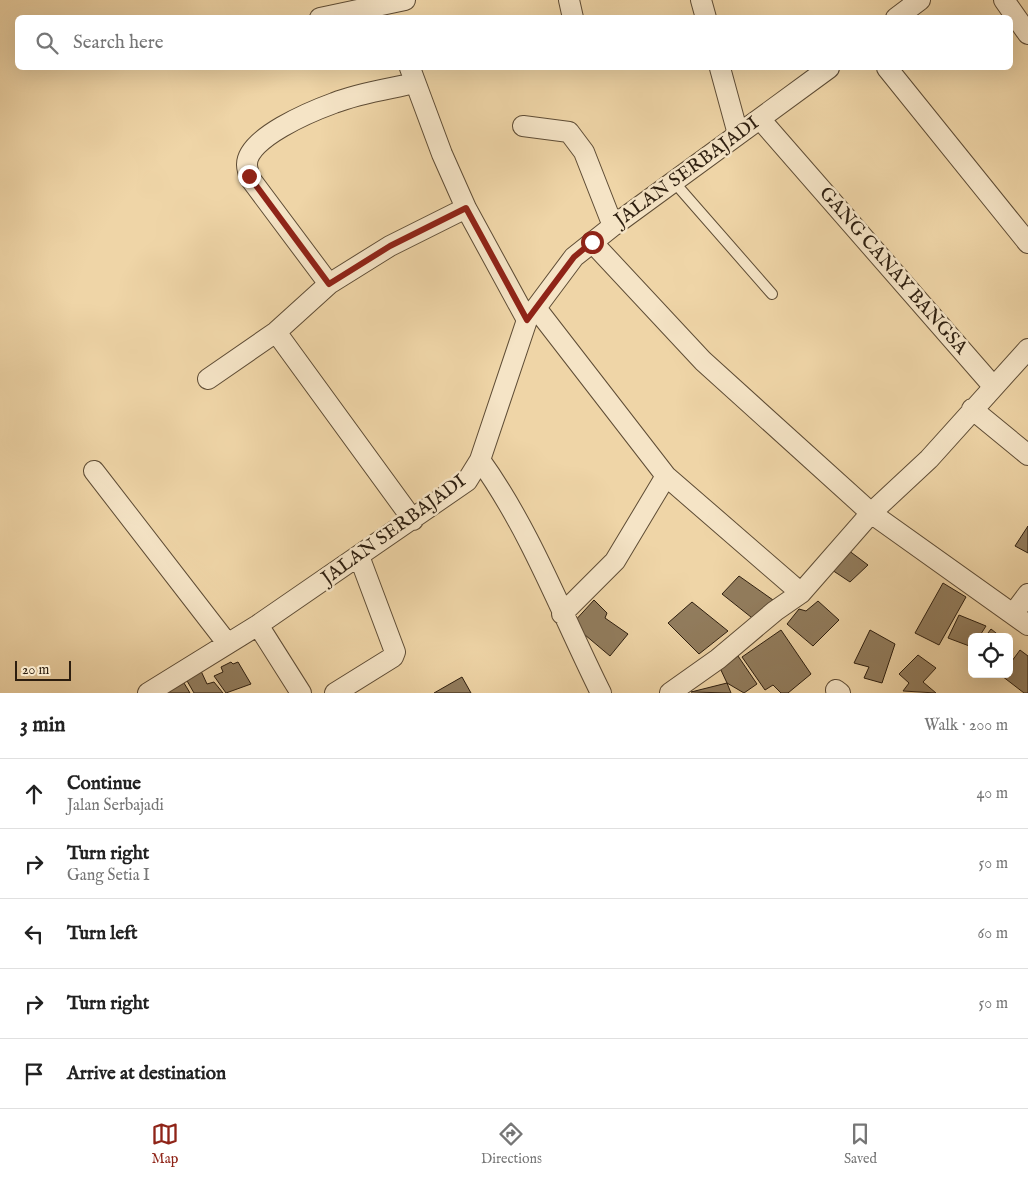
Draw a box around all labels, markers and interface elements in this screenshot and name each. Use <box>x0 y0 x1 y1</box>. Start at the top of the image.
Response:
search box <box>15 15 1013 70</box>
icon: search <box>33 29 61 57</box>
text: Search here <box>73 31 164 55</box>
street label: JALAN SERBAJADI <box>608 112 764 234</box>
route end <box>238 165 261 188</box>
street label: GANG CANAY BANGSA <box>814 182 973 361</box>
route start <box>581 231 604 254</box>
street label: JALAN SERBAJADI <box>315 470 471 592</box>
map controls <box>968 633 1013 678</box>
button: locate <box>968 633 1013 678</box>
scale bar <box>15 658 71 681</box>
text: 20 m <box>22 661 49 679</box>
text: 3 min <box>20 712 65 739</box>
text: Walk · 200 m <box>924 716 1008 736</box>
text: Continue <box>67 772 141 796</box>
icon: ahead <box>20 780 48 808</box>
text: 40 m <box>976 784 1008 804</box>
text: Jalan Serbajadi <box>67 796 164 816</box>
text: Turn right <box>67 842 149 866</box>
icon: right <box>20 850 48 878</box>
text: 50 m <box>979 854 1008 874</box>
text: Gang Setia I <box>67 866 150 886</box>
icon: left <box>20 920 48 948</box>
text: Turn left <box>67 922 138 946</box>
text: 60 m <box>978 924 1008 944</box>
icon: right <box>20 990 48 1018</box>
text: Turn right <box>67 992 149 1016</box>
text: 50 m <box>979 994 1008 1014</box>
icon: arrive <box>20 1060 48 1088</box>
text: Arrive at destination <box>67 1062 226 1086</box>
tab: Map <box>151 1120 179 1168</box>
tab: Directions <box>481 1120 542 1168</box>
tab: Saved <box>844 1120 877 1168</box>

